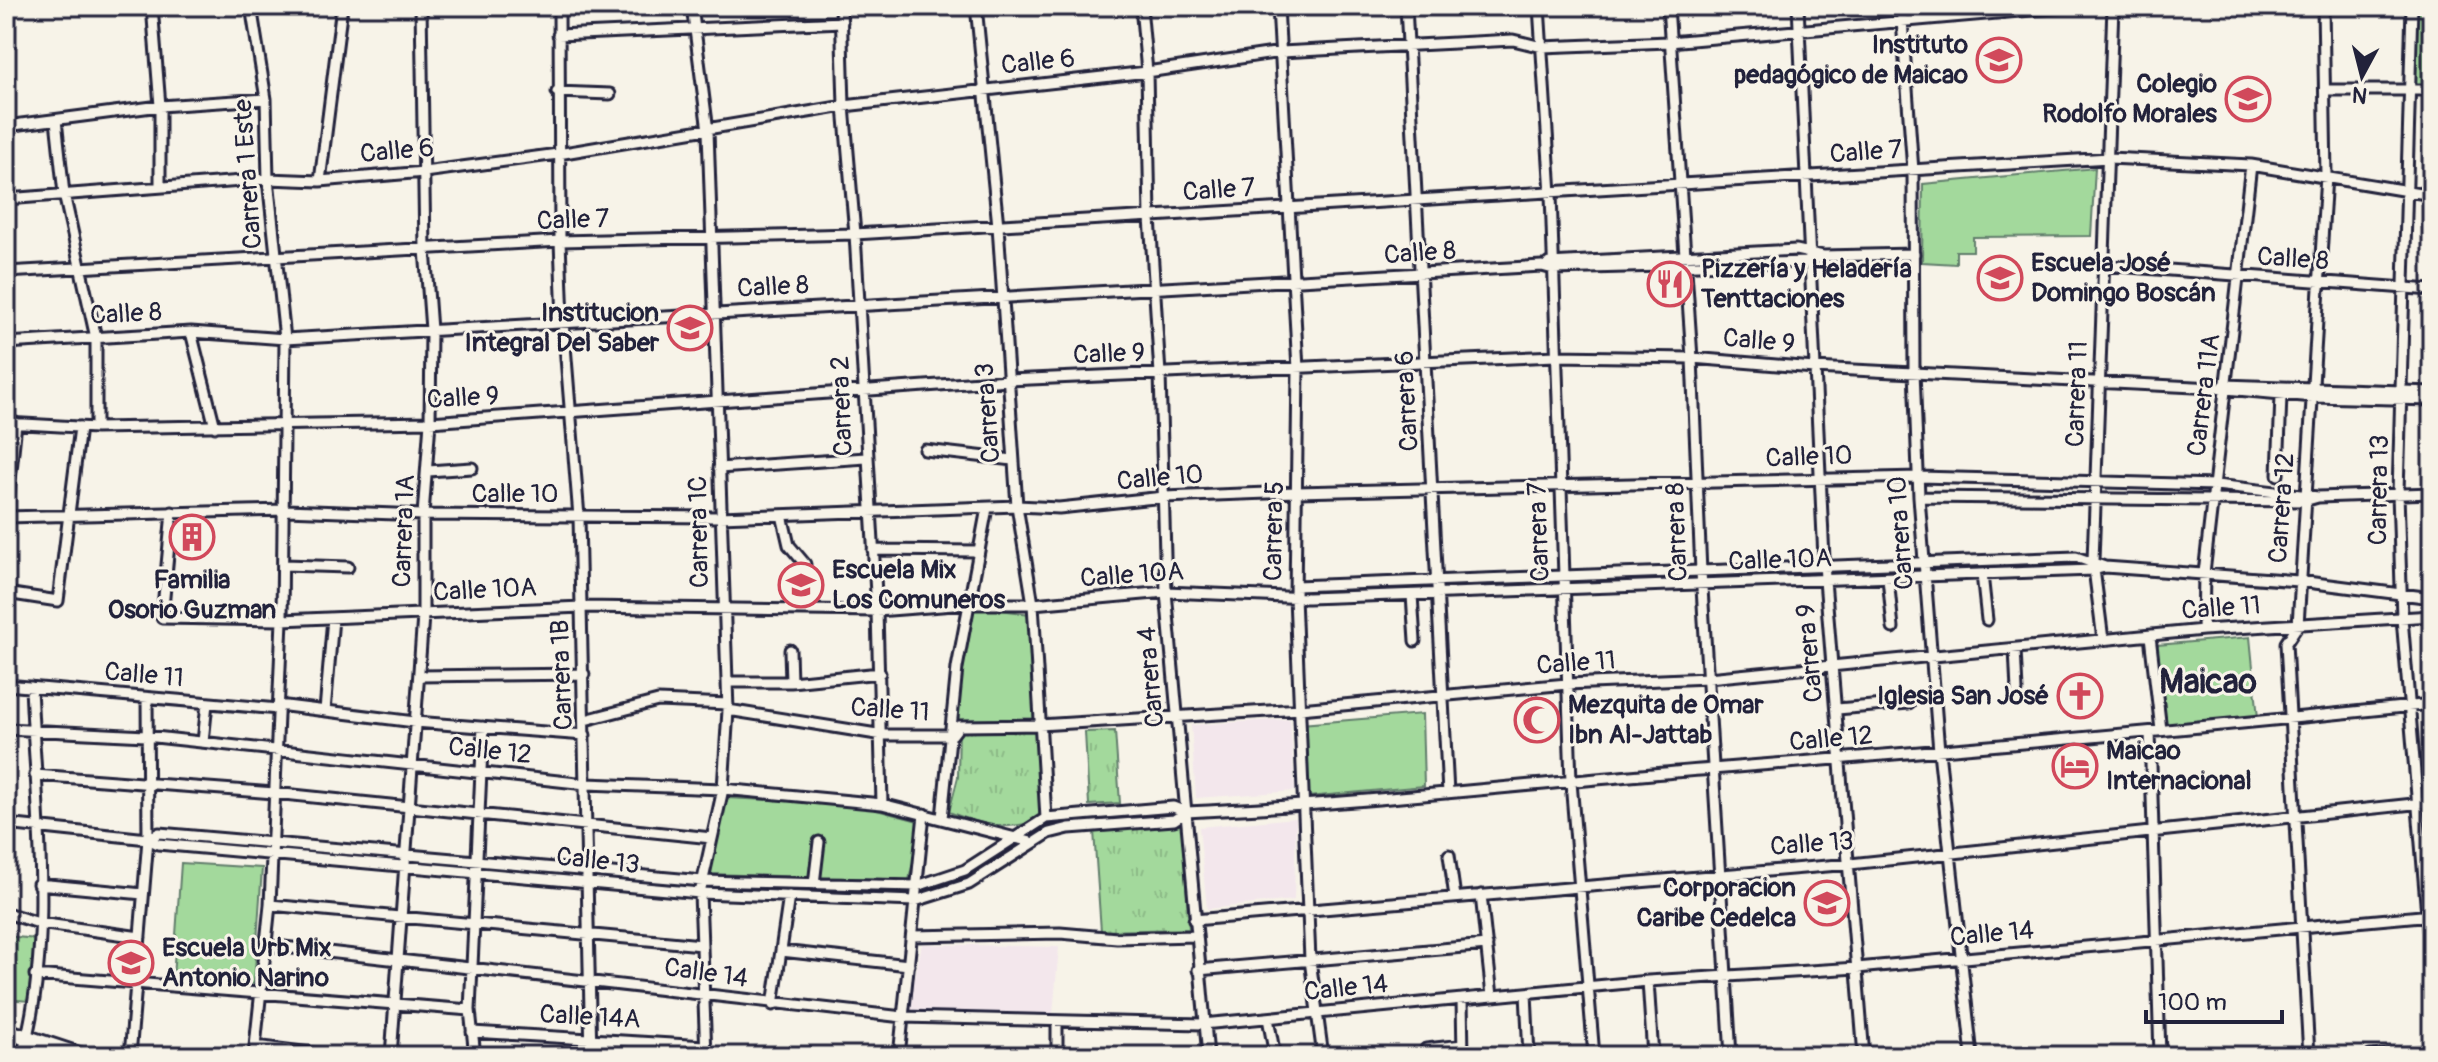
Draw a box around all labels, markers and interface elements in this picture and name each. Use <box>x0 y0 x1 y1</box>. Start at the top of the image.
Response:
place label: Instituto pedagógico de Maicao <box>1734 29 1968 91</box>
school or university icon: Instituto pedagógico de Maicao <box>1975 36 2023 84</box>
north arrow <box>2322 36 2402 116</box>
street label: Calle 6 <box>999 42 1077 82</box>
place label: Colegio Rodolfo Morales <box>2042 68 2217 130</box>
school or university icon: Colegio Rodolfo Morales <box>2224 75 2272 123</box>
text: N <box>2350 80 2369 110</box>
street label: Carrera 1 Este <box>227 98 269 250</box>
street label: Calle 6 <box>359 132 435 170</box>
street label: Calle 7 <box>1829 133 1904 170</box>
street label: Calle 7 <box>1182 171 1257 208</box>
street label: Calle 7 <box>536 203 610 237</box>
street label: Calle 8 <box>1383 235 1457 271</box>
street label: Calle 8 <box>2256 241 2330 277</box>
place label: Escuela José Domingo Boscán <box>2031 247 2216 309</box>
place label: Pizzería y Heladería Tenttaciones <box>1700 253 1912 315</box>
school or university icon: Escuela José Domingo Boscán <box>1976 254 2024 302</box>
restaurant icon: Pizzería y Heladería Tenttaciones <box>1646 260 1694 308</box>
street label: Calle 8 <box>736 269 810 305</box>
street label: Calle 8 <box>89 296 163 332</box>
place label: Institucion Integral Del Saber <box>465 297 660 359</box>
school or university icon: Institucion Integral Del Saber <box>666 304 714 352</box>
street label: Calle 9 <box>1722 322 1796 360</box>
street label: Carrera 11A <box>2181 332 2227 458</box>
street label: Calle 9 <box>1072 337 1146 371</box>
street label: Carrera 11 <box>2059 340 2095 448</box>
street label: Carrera 6 <box>1388 350 1426 452</box>
street label: Carrera 2 <box>824 355 860 457</box>
street label: Carrera 3 <box>969 362 1007 464</box>
street label: Calle 9 <box>426 380 500 416</box>
street label: Carrera 13 <box>2362 434 2396 546</box>
street label: Calle 10 <box>1765 439 1853 475</box>
street label: Carrera 12 <box>2262 452 2302 564</box>
street label: Calle 10 <box>1115 458 1205 498</box>
street label: Carrera 1A <box>386 474 422 588</box>
street label: Carrera 10 <box>1881 475 1921 591</box>
street label: Carrera 1C <box>682 476 716 588</box>
street label: Calle 10 <box>472 478 558 510</box>
street label: Carrera 5 <box>1257 481 1291 581</box>
street label: Carrera 7 <box>1521 481 1557 582</box>
street label: Carrera 8 <box>1659 482 1695 582</box>
building icon: Familia Osorio Guzman <box>168 513 216 561</box>
street label: Calle 10A <box>1728 542 1833 578</box>
place label: Escuela Mix Los Comuneros <box>832 554 1006 616</box>
street label: Calle 10A <box>1079 555 1185 595</box>
school or university icon: Escuela Mix Los Comuneros <box>777 561 825 609</box>
place label: Familia Osorio Guzman <box>108 564 277 626</box>
street label: Calle 10A <box>432 571 538 609</box>
street label: Calle 11 <box>2180 589 2262 627</box>
street label: Carrera 9 <box>1790 602 1830 704</box>
street label: Carrera 1B <box>544 619 580 731</box>
street label: Carrera 4 <box>1131 625 1171 729</box>
street label: Calle 11 <box>1535 644 1617 682</box>
street label: Calle 11 <box>103 656 185 694</box>
district label: Maicao <box>2159 661 2257 704</box>
church icon: Iglesia San José <box>2056 672 2104 720</box>
place label: Iglesia San José <box>1877 680 2049 712</box>
place label: Mezquita de Omar Ibn Al-Jattab <box>1568 689 1764 751</box>
street label: Calle 11 <box>849 691 931 729</box>
mosque icon: Mezquita de Omar Ibn Al-Jattab <box>1513 696 1561 744</box>
street label: Calle 12 <box>1788 719 1874 759</box>
street label: Calle 12 <box>447 731 533 771</box>
place label: Maicao Internacional <box>2106 735 2252 797</box>
hotel icon: Maicao Internacional <box>2051 742 2099 790</box>
street label: Calle 13 <box>1769 825 1855 863</box>
street label: Calle 13 <box>555 841 641 881</box>
place label: Corporacion Caribe Cedelca <box>1637 872 1796 934</box>
school or university icon: Corporacion Caribe Cedelca <box>1803 879 1851 927</box>
street label: Calle 14 <box>1949 914 2035 954</box>
place label: Escuela Urb Mix Antonio Narino <box>162 932 331 994</box>
school or university icon: Escuela Urb Mix Antonio Narino <box>107 939 155 987</box>
street label: Calle 14 <box>662 951 750 995</box>
street label: Calle 14 <box>1302 968 1390 1008</box>
scale bar <box>2146 974 2282 1024</box>
text: 100 m <box>2158 988 2227 1017</box>
street label: Calle 14A <box>539 998 641 1036</box>

